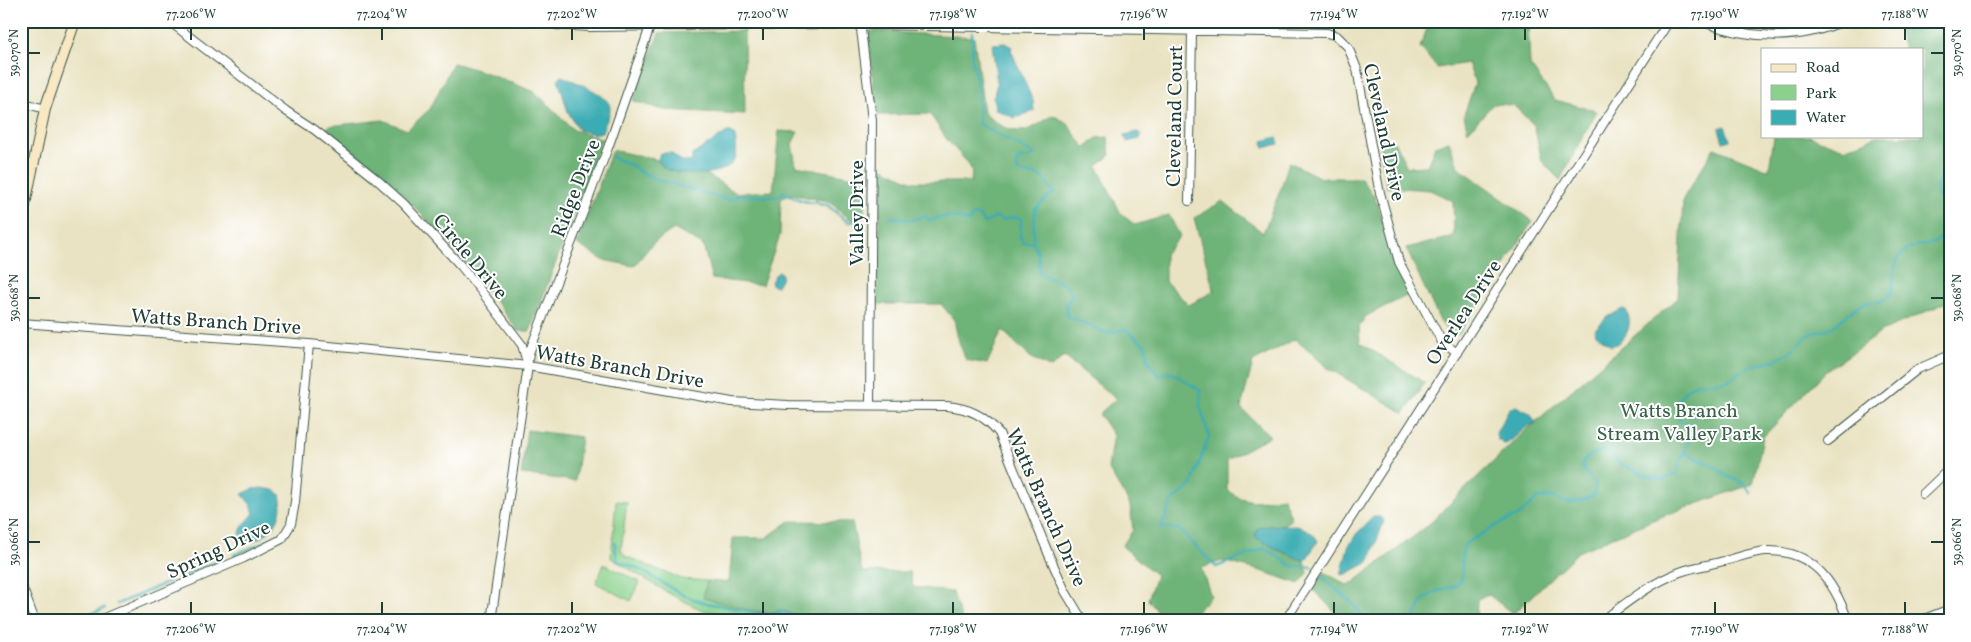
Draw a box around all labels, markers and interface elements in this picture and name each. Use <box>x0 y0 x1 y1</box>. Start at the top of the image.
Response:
text: 77.206°W <box>166 7 216 23</box>
text: 77.204°W <box>357 7 407 23</box>
text: 77.202°W <box>547 7 597 23</box>
text: 77.200°W <box>737 7 789 23</box>
text: 77.198°W <box>929 7 977 23</box>
text: 77.196°W <box>1120 7 1168 23</box>
text: 77.194°W <box>1310 7 1358 23</box>
text: 77.192°W <box>1501 7 1549 23</box>
text: 77.190°W <box>1691 7 1739 23</box>
text: 77.188°W <box>1881 7 1929 23</box>
text: 39.070°N <box>7 29 23 77</box>
text: 39.070°N <box>1950 29 1966 77</box>
street label: Cleveland Court <box>1161 45 1191 187</box>
legend <box>1761 48 1924 138</box>
text: Road <box>1806 58 1840 79</box>
street label: Cleveland Drive <box>1355 61 1411 204</box>
text: Park <box>1806 84 1837 105</box>
text: Water <box>1806 108 1846 129</box>
street label: Ridge Drive <box>545 135 608 242</box>
street label: Valley Drive <box>844 160 872 266</box>
street label: Circle Drive <box>425 208 514 306</box>
street label: Overlea Drive <box>1420 255 1509 371</box>
text: 39.068°N <box>7 274 23 322</box>
text: 39.068°N <box>1950 274 1966 322</box>
street label: Watts Branch Drive <box>130 303 302 343</box>
street label: Watts Branch Drive <box>533 339 706 397</box>
park label: Watts Branch Stream Valley Park <box>1596 398 1762 449</box>
street label: Watts Branch Drive <box>998 424 1093 591</box>
street label: Spring Drive <box>162 514 275 587</box>
text: 39.066°N <box>7 518 23 566</box>
text: 39.066°N <box>1950 518 1966 566</box>
text: 77.206°W <box>166 622 216 638</box>
text: 77.204°W <box>357 622 407 638</box>
text: 77.202°W <box>547 622 597 638</box>
text: 77.200°W <box>737 622 789 638</box>
text: 77.198°W <box>929 622 977 638</box>
text: 77.196°W <box>1120 622 1168 638</box>
text: 77.194°W <box>1310 622 1358 638</box>
text: 77.192°W <box>1501 622 1549 638</box>
text: 77.190°W <box>1691 622 1739 638</box>
text: 77.188°W <box>1881 622 1929 638</box>

